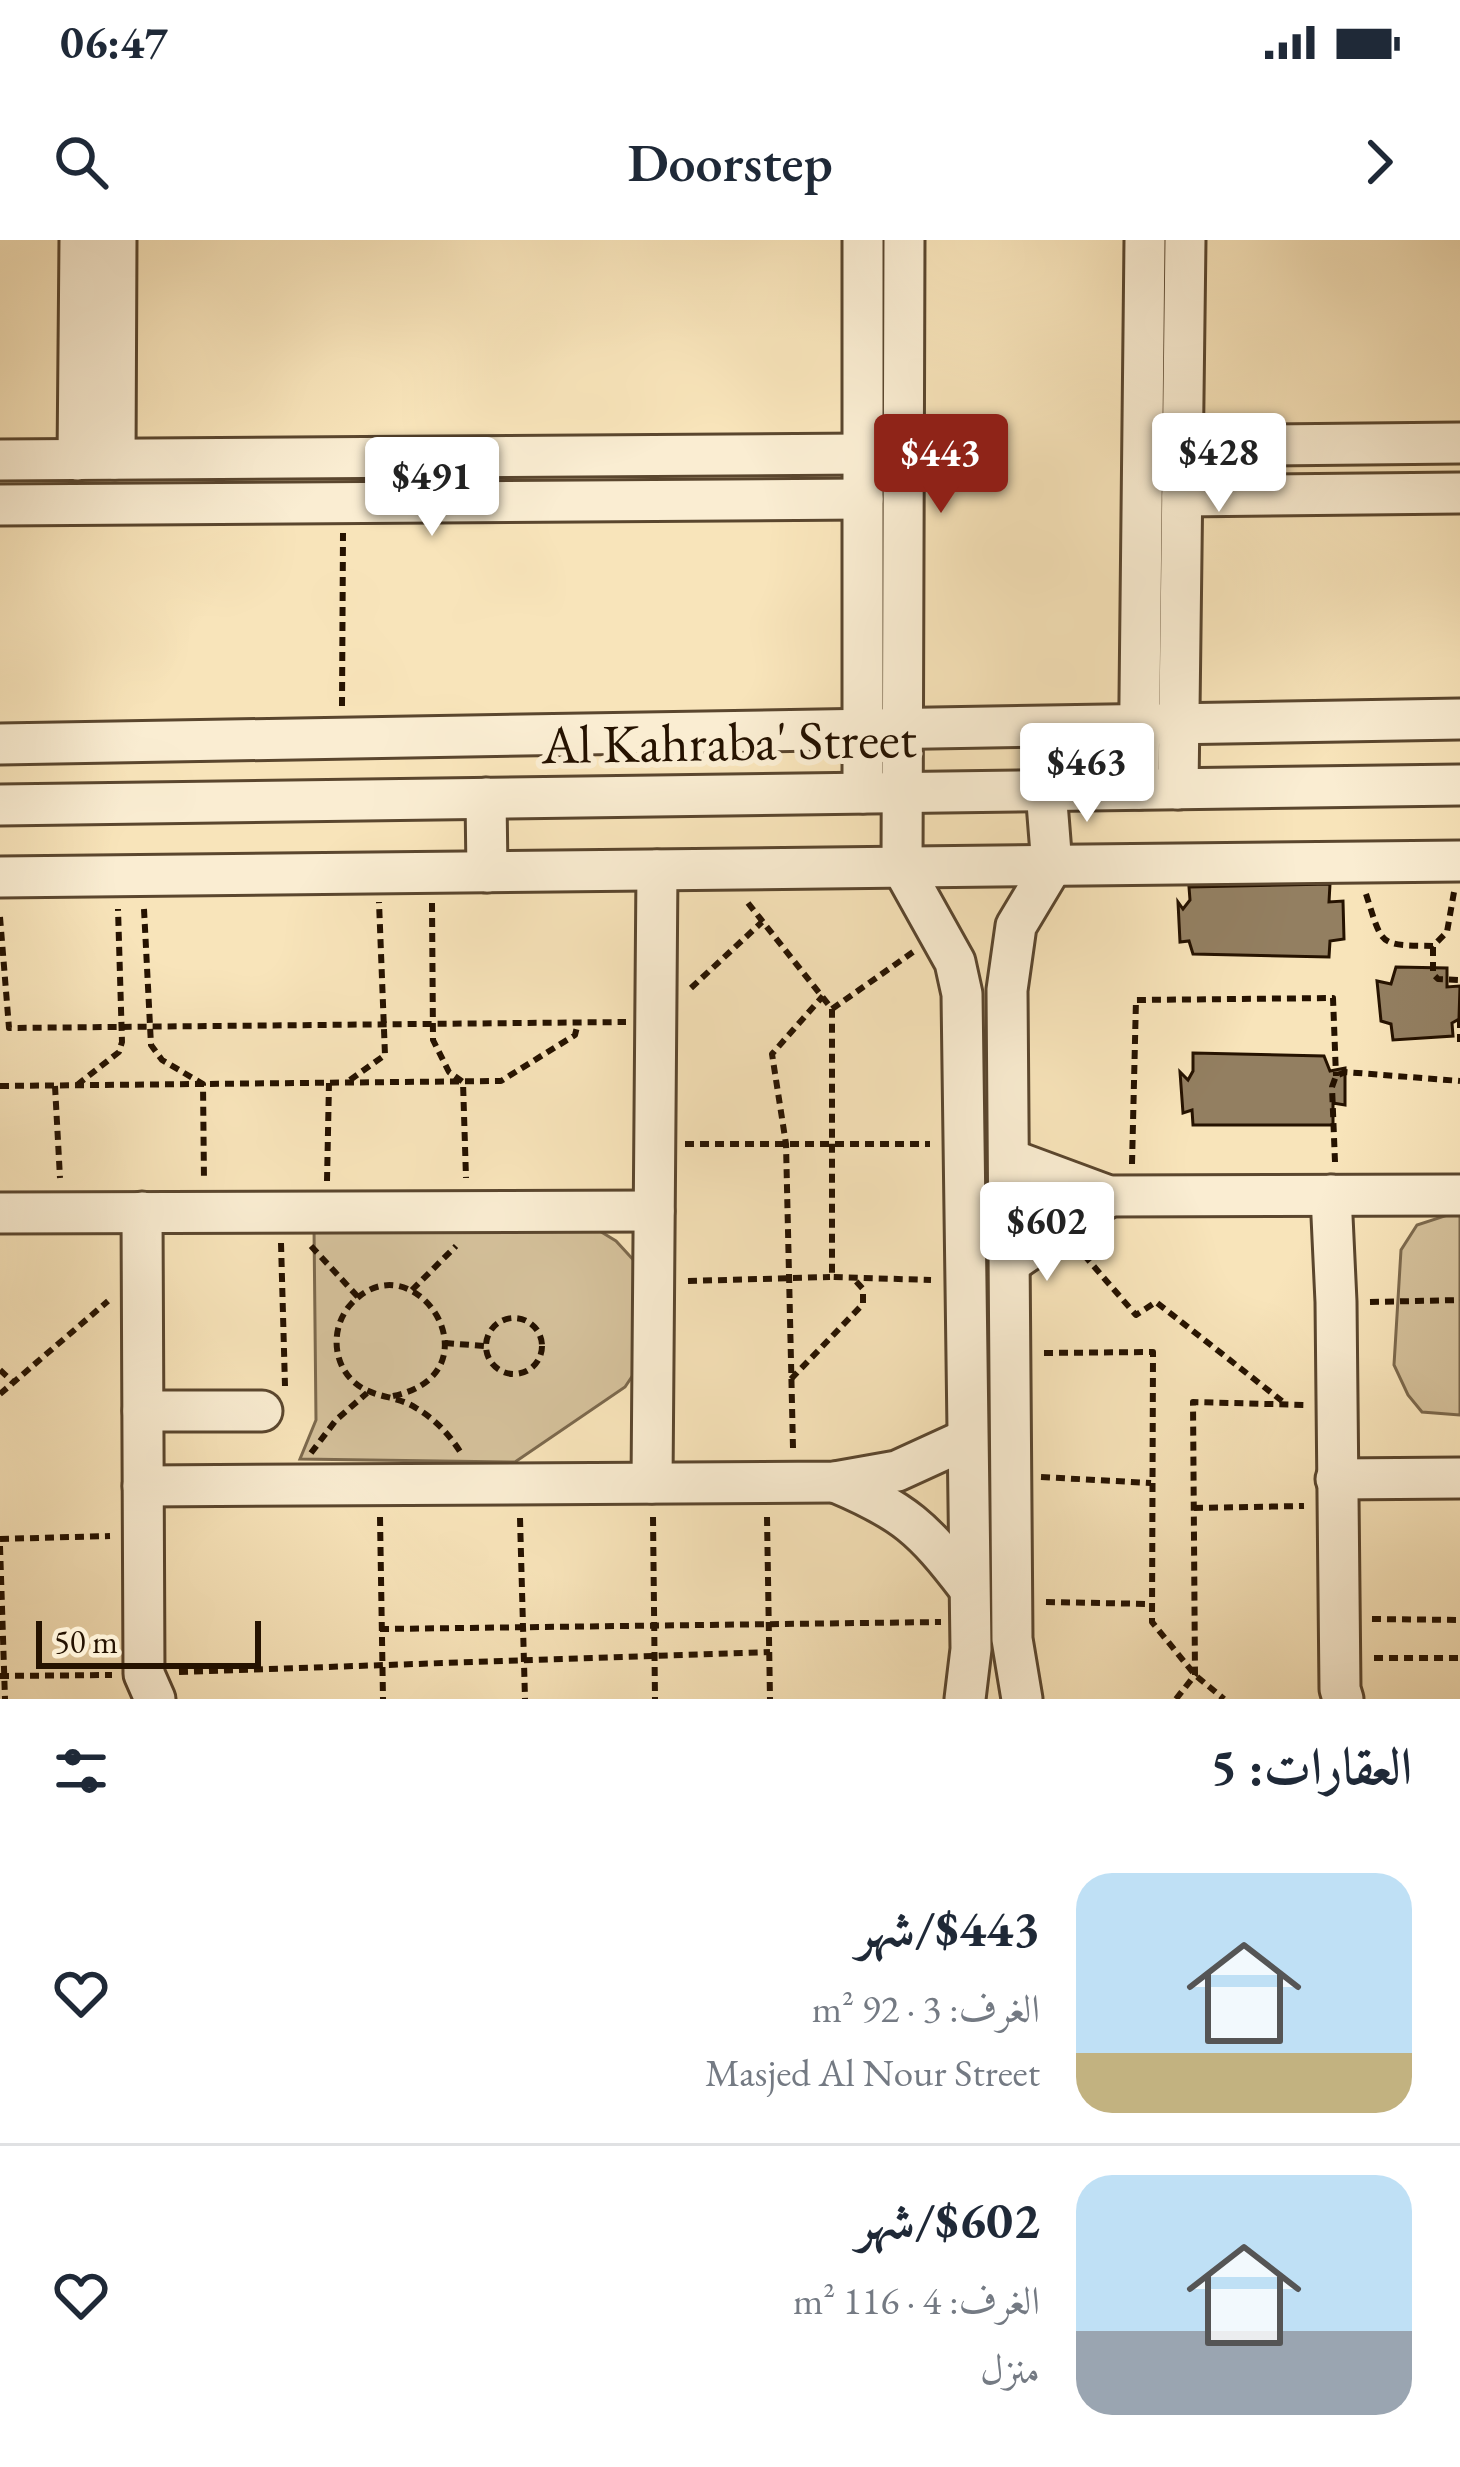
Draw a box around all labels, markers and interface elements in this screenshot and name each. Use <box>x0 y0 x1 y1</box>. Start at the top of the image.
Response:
text: 06:47 <box>60 13 168 71</box>
text: Doorstep <box>627 127 833 197</box>
icon: search <box>48 129 114 195</box>
icon: forward <box>1346 129 1412 195</box>
pin: $428 <box>1148 413 1290 515</box>
pin: $443 <box>870 414 1012 516</box>
text: $428 <box>1179 426 1259 477</box>
text: $443 <box>901 427 981 478</box>
pin: $491 <box>361 437 503 539</box>
text: $491 <box>392 450 472 501</box>
street label: Al Kahraba' Street <box>540 703 917 779</box>
pin: $463 <box>1016 723 1158 825</box>
text: $463 <box>1047 736 1127 787</box>
pin: $602 <box>976 1182 1118 1284</box>
text: $602 <box>1007 1195 1087 1246</box>
scale bar <box>36 1615 261 1668</box>
text: 50 m <box>54 1620 118 1663</box>
text: العقارات: 5 <box>1210 1733 1412 1799</box>
icon: filters <box>48 1738 114 1804</box>
text: $443/شهر <box>856 1895 1040 1961</box>
icon: home <box>1172 1921 1316 2065</box>
icon: heart <box>48 1960 114 2026</box>
text: الغرف: 3 · 92 m² <box>812 1983 1040 2034</box>
text: Masjed Al Nour Street <box>705 2047 1040 2098</box>
text: $602/شهر <box>856 2187 1040 2253</box>
icon: home <box>1172 2223 1316 2367</box>
icon: heart <box>48 2262 114 2328</box>
text: الغرف: 4 · 116 m² <box>793 2275 1040 2326</box>
text: منزل <box>980 2344 1040 2395</box>

